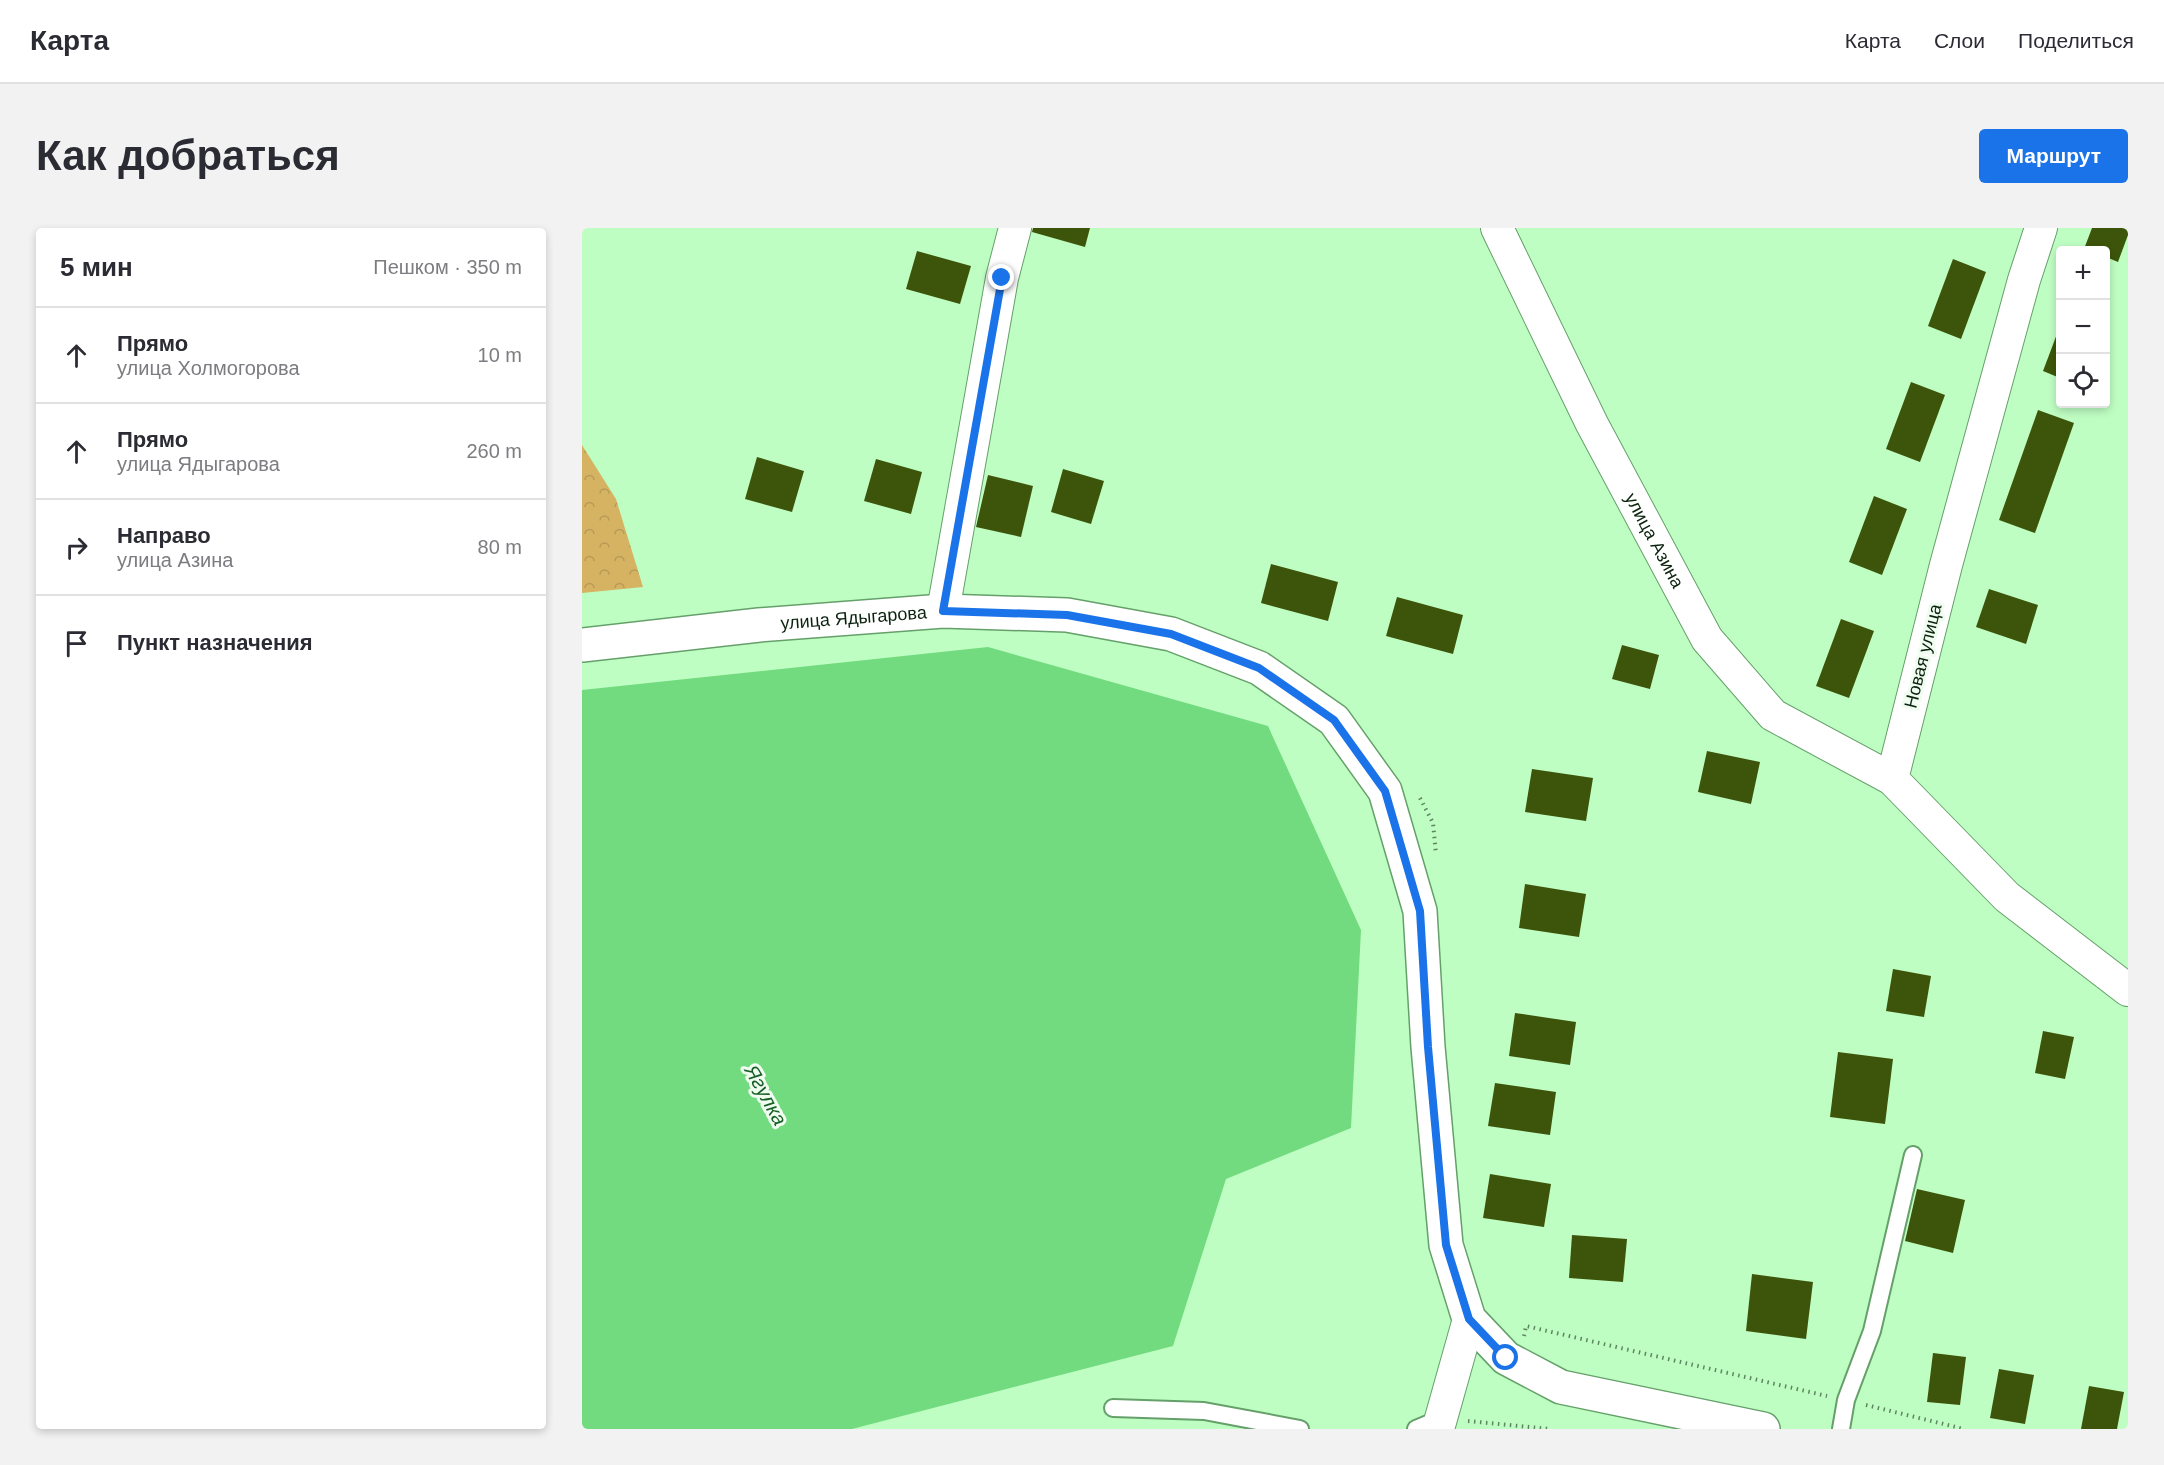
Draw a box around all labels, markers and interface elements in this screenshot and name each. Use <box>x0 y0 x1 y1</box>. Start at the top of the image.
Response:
text: Карта <box>30 25 109 56</box>
text: Карта <box>1845 29 1901 52</box>
text: Слои <box>1934 29 1985 52</box>
text: Поделиться <box>2018 29 2134 52</box>
button: Маршрут <box>1979 129 2128 183</box>
text: Как добраться <box>36 132 340 179</box>
map controls <box>2056 246 2110 408</box>
button: + <box>2056 246 2110 300</box>
text: 5 мин <box>60 252 133 282</box>
text: Пешком · 350 m <box>373 256 522 278</box>
route end <box>988 264 1014 290</box>
button: − <box>2056 300 2110 354</box>
text: Прямо <box>117 331 188 356</box>
icon: ahead <box>60 339 93 372</box>
text: 10 m <box>478 344 522 366</box>
button: locate <box>2056 354 2110 408</box>
text: улица Холмогорова <box>117 357 300 379</box>
text: Прямо <box>117 427 188 452</box>
icon: ahead <box>60 435 93 468</box>
text: 260 m <box>466 440 522 462</box>
text: улица Ядыгарова <box>117 453 280 475</box>
street label: улица Азина <box>1621 490 1688 592</box>
text: Направо <box>117 523 211 548</box>
icon: right <box>60 531 93 564</box>
text: 80 m <box>478 536 522 558</box>
text: улица Азина <box>117 549 233 571</box>
street label: Новая улица <box>1900 601 1946 710</box>
street label: улица Ядыгарова <box>780 602 928 633</box>
icon: arrive <box>60 627 93 660</box>
text: Пункт назначения <box>117 630 313 655</box>
water label: Ягулка <box>740 1060 791 1129</box>
route start <box>1492 1344 1518 1370</box>

